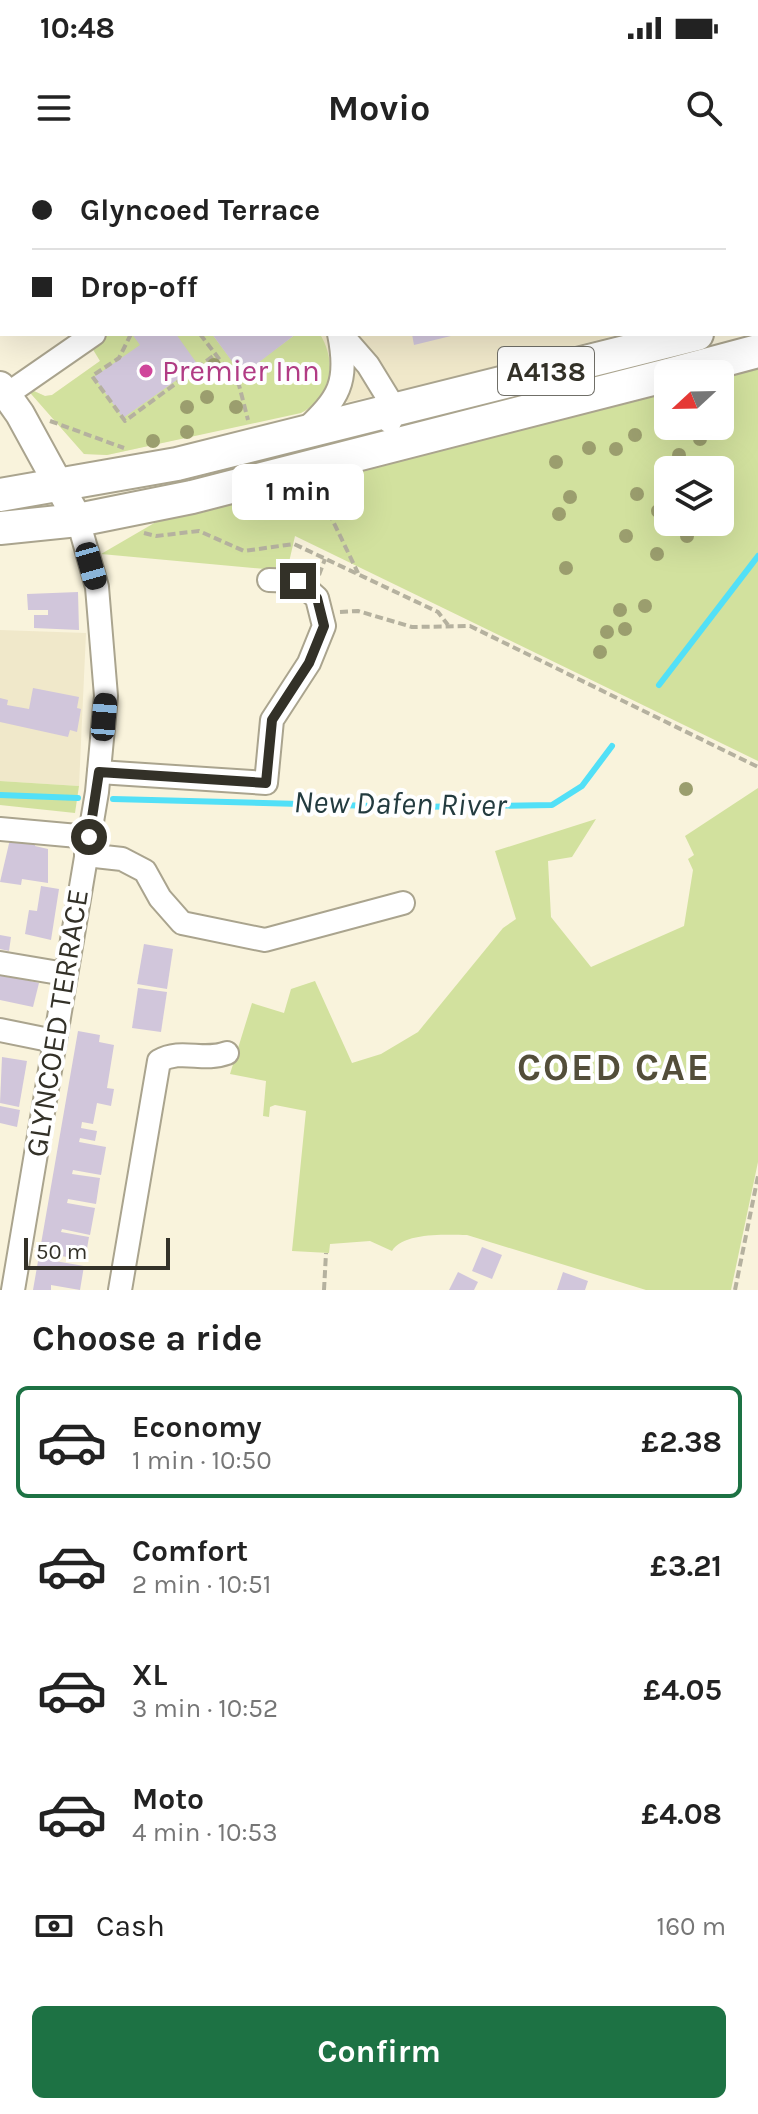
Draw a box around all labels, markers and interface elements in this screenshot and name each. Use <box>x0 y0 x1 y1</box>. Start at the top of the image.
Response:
text: 10:48 <box>40 10 115 46</box>
icon: menu <box>32 86 76 130</box>
icon: search <box>682 86 726 130</box>
text: Movio <box>328 87 430 129</box>
text: Glyncoed Terrace <box>80 192 320 228</box>
text: Drop-off <box>80 269 198 305</box>
road number: A4138 <box>498 347 594 395</box>
place label: Premier Inn <box>162 353 320 389</box>
north arrow <box>654 360 734 440</box>
map controls <box>654 360 734 536</box>
marker: Premier Inn <box>137 362 155 380</box>
button: layers <box>654 456 734 536</box>
callout: 1 min <box>232 465 364 521</box>
text: 1 min <box>265 476 331 507</box>
car <box>73 540 109 592</box>
route end <box>280 563 316 599</box>
car <box>90 692 118 742</box>
water label: New Dafen River <box>293 783 508 824</box>
route start <box>71 819 107 855</box>
street label: GLYNCOED TERRACE <box>18 886 96 1160</box>
district label: COED CAE <box>517 1045 711 1090</box>
scale bar <box>24 1234 170 1270</box>
text: 50 m <box>36 1239 87 1265</box>
text: Choose a ride <box>32 1317 262 1359</box>
icon: car <box>36 1406 108 1478</box>
text: Economy <box>132 1409 262 1445</box>
text: £2.38 <box>641 1424 722 1460</box>
text: 1 min · 10:50 <box>132 1445 272 1476</box>
icon: car <box>36 1530 108 1602</box>
text: Comfort <box>132 1533 248 1569</box>
text: £3.21 <box>650 1548 722 1584</box>
text: 2 min · 10:51 <box>132 1569 271 1600</box>
icon: car <box>36 1654 108 1726</box>
text: XL <box>132 1657 167 1693</box>
text: £4.05 <box>643 1672 722 1708</box>
text: 3 min · 10:52 <box>132 1693 278 1724</box>
icon: car <box>36 1778 108 1850</box>
text: Moto <box>132 1781 204 1817</box>
text: £4.08 <box>641 1796 722 1832</box>
text: 4 min · 10:53 <box>132 1817 278 1848</box>
icon: cash <box>32 1904 76 1948</box>
text: Cash <box>96 1908 165 1944</box>
text: 160 m <box>657 1911 726 1942</box>
button: Confirm <box>32 2006 726 2098</box>

